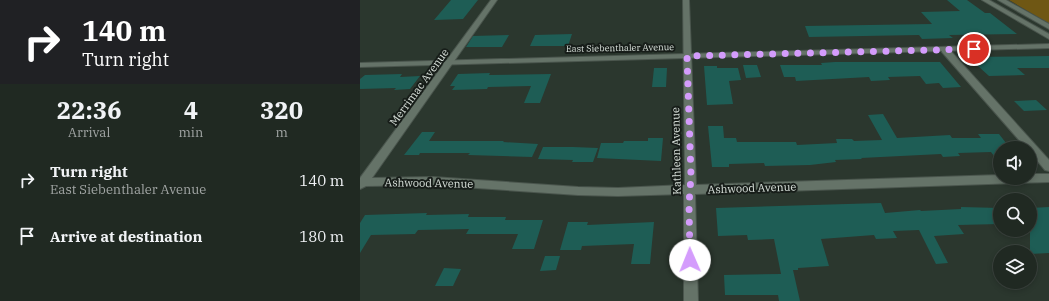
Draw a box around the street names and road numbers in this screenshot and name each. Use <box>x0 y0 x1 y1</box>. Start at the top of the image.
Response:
street label: East Siebenthaler Avenue <box>566 41 674 54</box>
street label: Merrimac Avenue <box>386 46 452 128</box>
street label: Kathleen Avenue <box>668 107 684 195</box>
street label: Ashwood Avenue <box>385 175 474 191</box>
street label: Ashwood Avenue <box>707 179 797 197</box>

